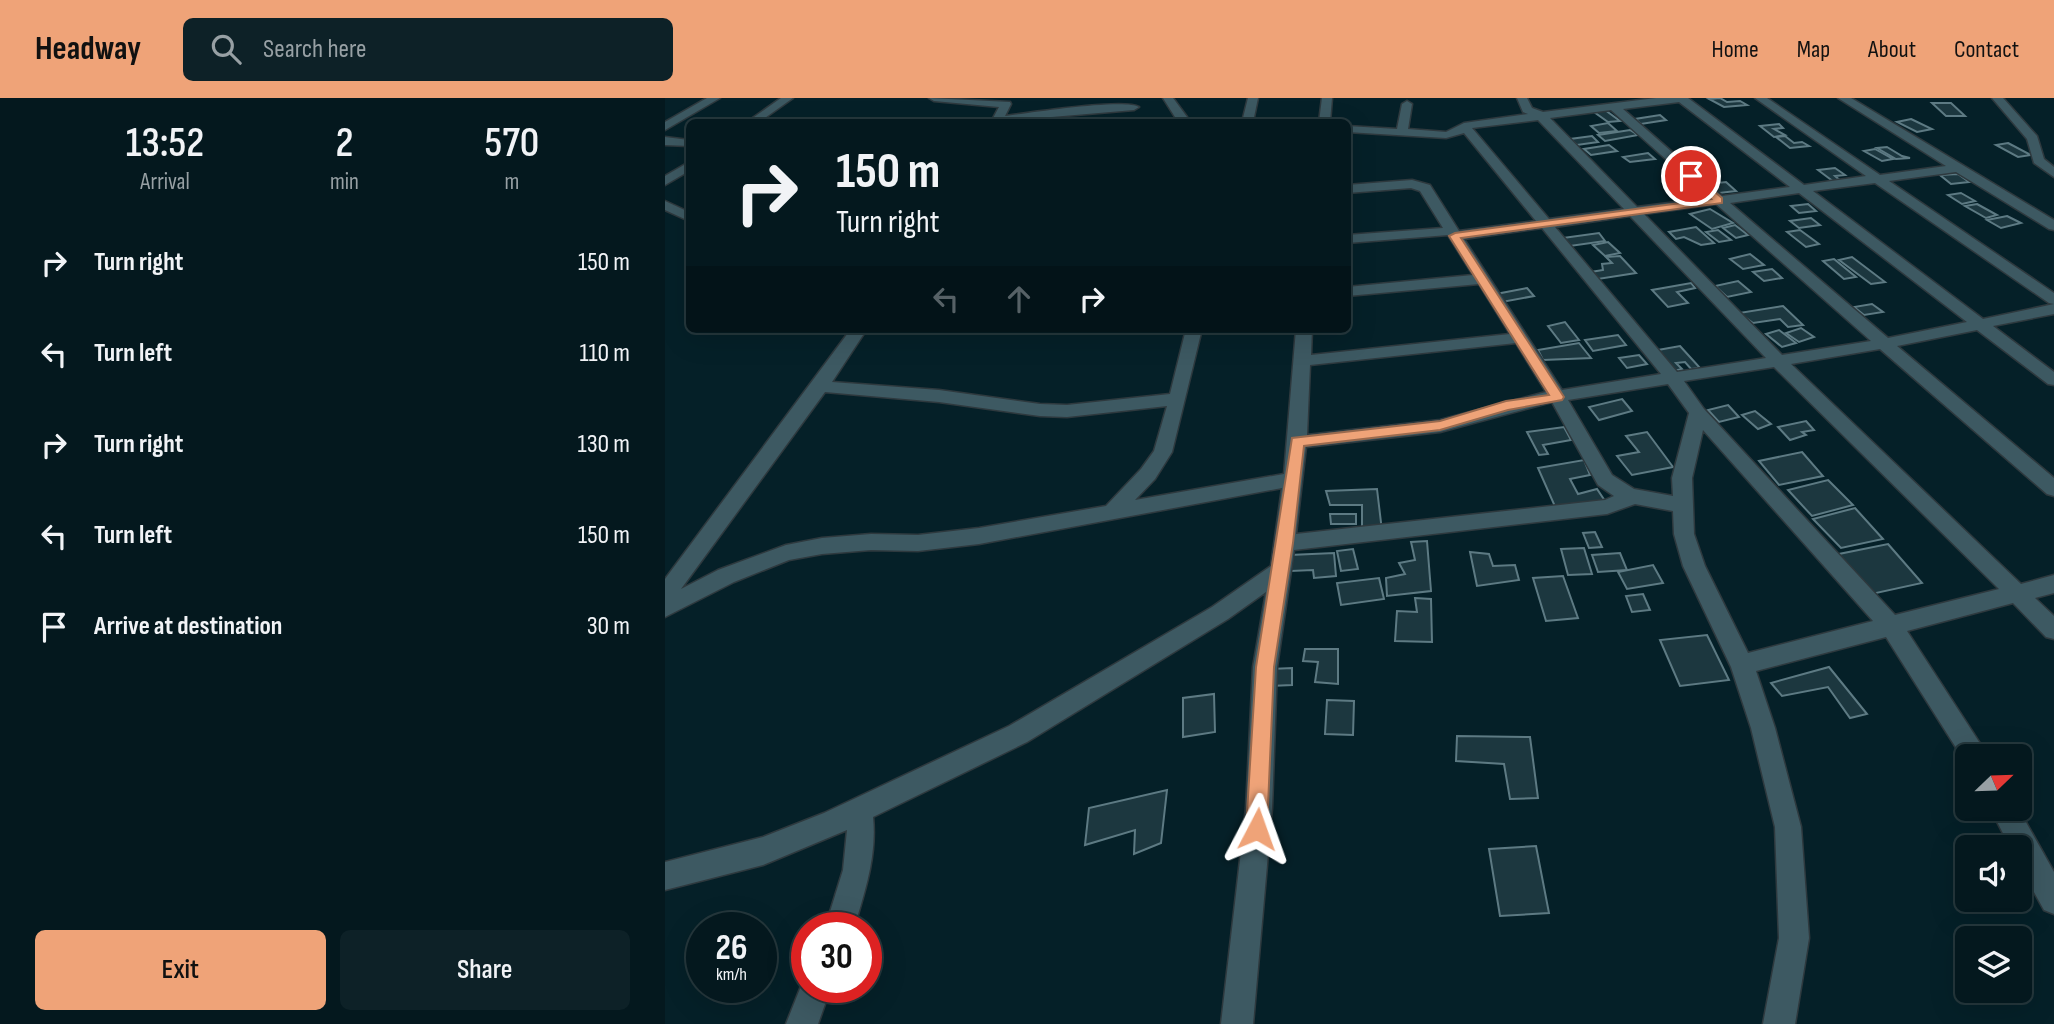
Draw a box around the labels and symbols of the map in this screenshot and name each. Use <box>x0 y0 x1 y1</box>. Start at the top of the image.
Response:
pin <box>1661 146 1721 206</box>
north arrow <box>1955 744 2032 821</box>
position arrow <box>1220 792 1294 866</box>
speed limit sign: 30 <box>791 912 882 1003</box>

